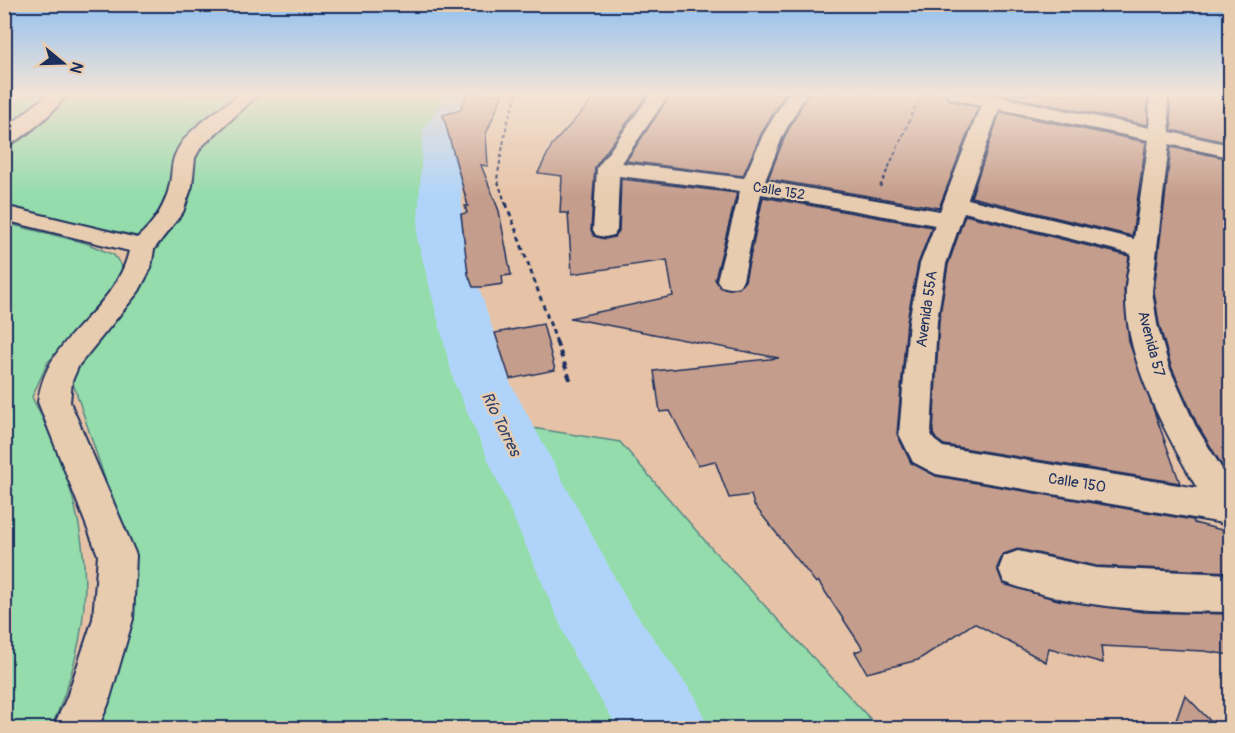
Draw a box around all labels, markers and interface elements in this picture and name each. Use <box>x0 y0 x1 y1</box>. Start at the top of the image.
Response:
north arrow <box>33 33 93 93</box>
text: N <box>65 59 87 76</box>
street label: Calle 152 <box>752 178 806 204</box>
street label: Avenida 55A <box>912 269 942 349</box>
street label: Avenida 57 <box>1133 309 1169 379</box>
water label: Río Torres <box>477 389 526 461</box>
street label: Calle 150 <box>1047 469 1107 497</box>

